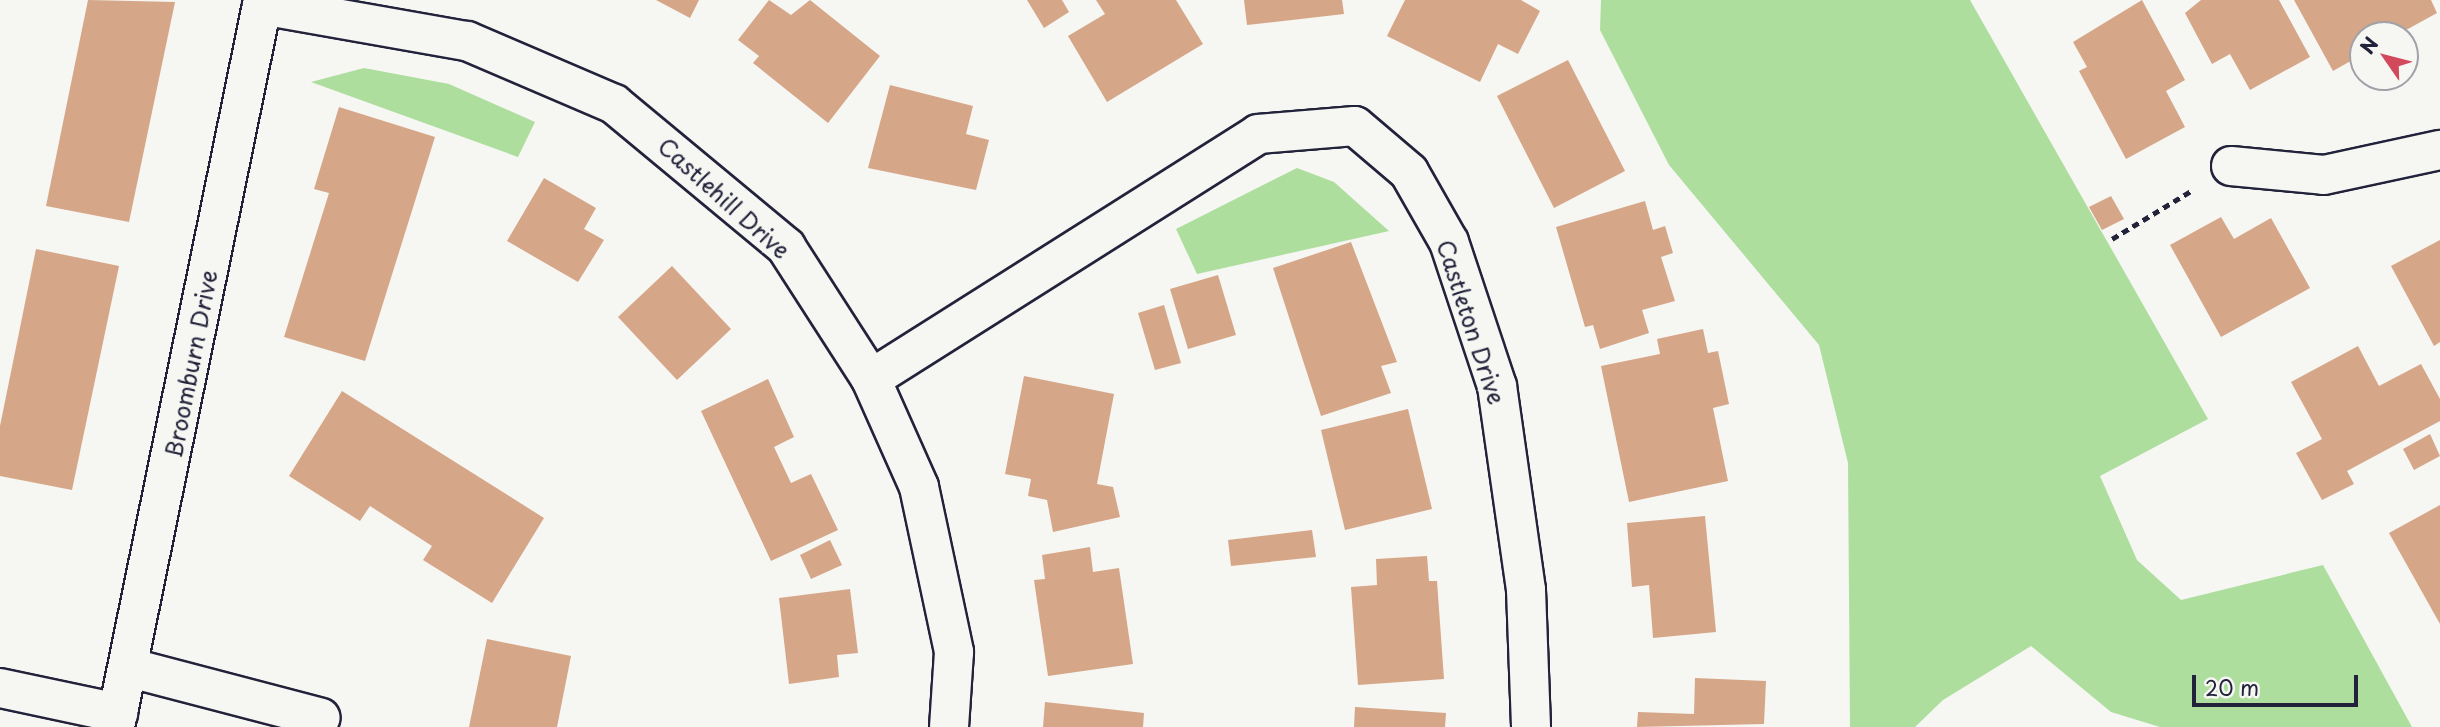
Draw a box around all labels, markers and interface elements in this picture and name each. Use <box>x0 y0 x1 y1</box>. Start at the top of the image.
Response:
north arrow <box>2349 21 2419 91</box>
text: N <box>2353 31 2384 59</box>
street label: Castlehill Drive <box>652 131 796 265</box>
street label: Castleton Drive <box>1431 236 1511 408</box>
street label: Broomburn Drive <box>159 268 223 460</box>
scale bar <box>2195 660 2361 704</box>
text: 20 m <box>2205 671 2259 703</box>

